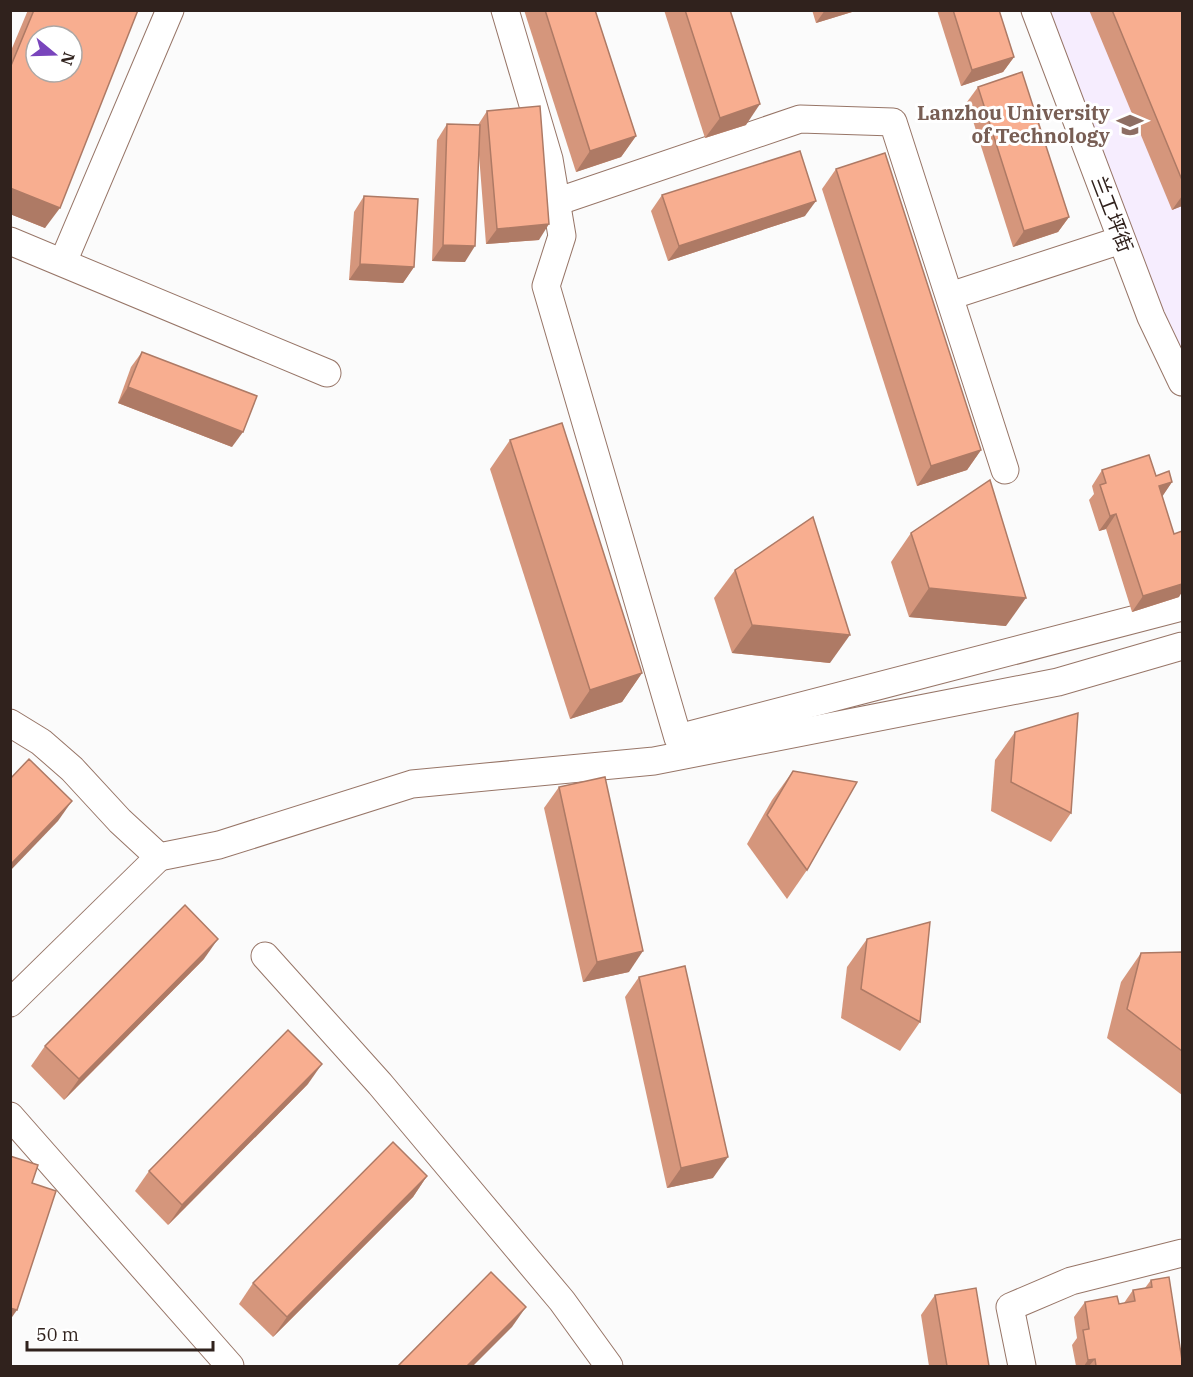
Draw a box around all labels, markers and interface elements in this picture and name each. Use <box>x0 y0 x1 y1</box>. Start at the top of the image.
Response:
north arrow <box>24 24 84 84</box>
text: N <box>57 50 80 68</box>
place label: Lanzhou University of Technology <box>917 99 1111 149</box>
school or university icon: Lanzhou University of Technology <box>1115 110 1145 140</box>
street label: 兰工坪街 <box>1086 172 1139 256</box>
scale bar <box>27 1314 213 1352</box>
text: 50 m <box>36 1323 79 1346</box>

